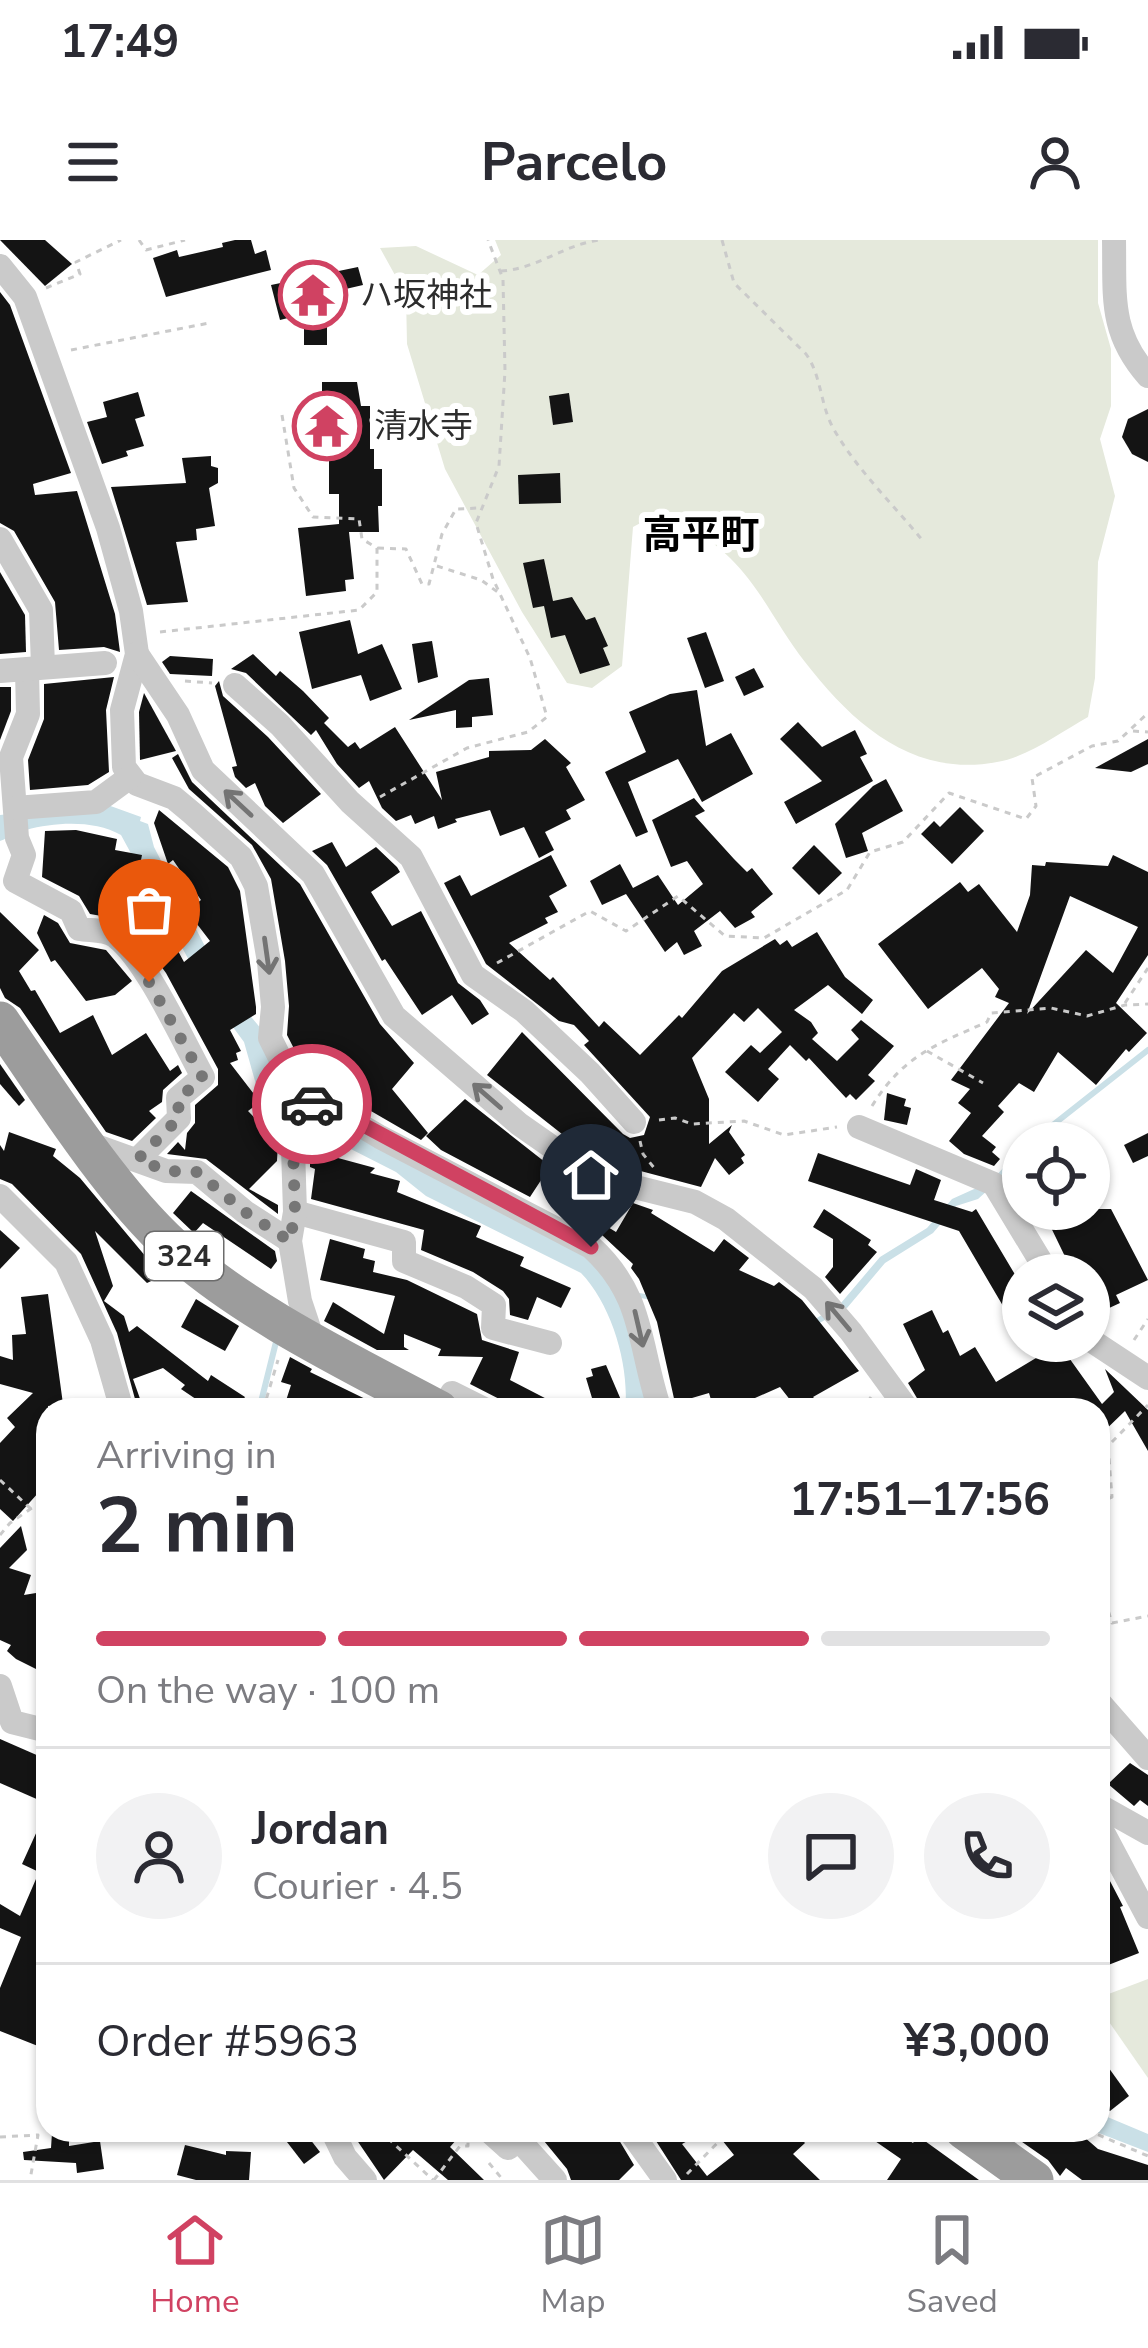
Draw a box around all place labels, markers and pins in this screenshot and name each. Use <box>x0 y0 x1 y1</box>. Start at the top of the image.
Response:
temple icon: ハ坂神社 <box>278 260 348 330</box>
place label: ハ坂神社 <box>360 273 492 318</box>
temple icon: 清水寺 <box>292 391 362 461</box>
place label: 清水寺 <box>374 404 473 449</box>
pin <box>98 859 200 982</box>
pin <box>540 1124 642 1247</box>

